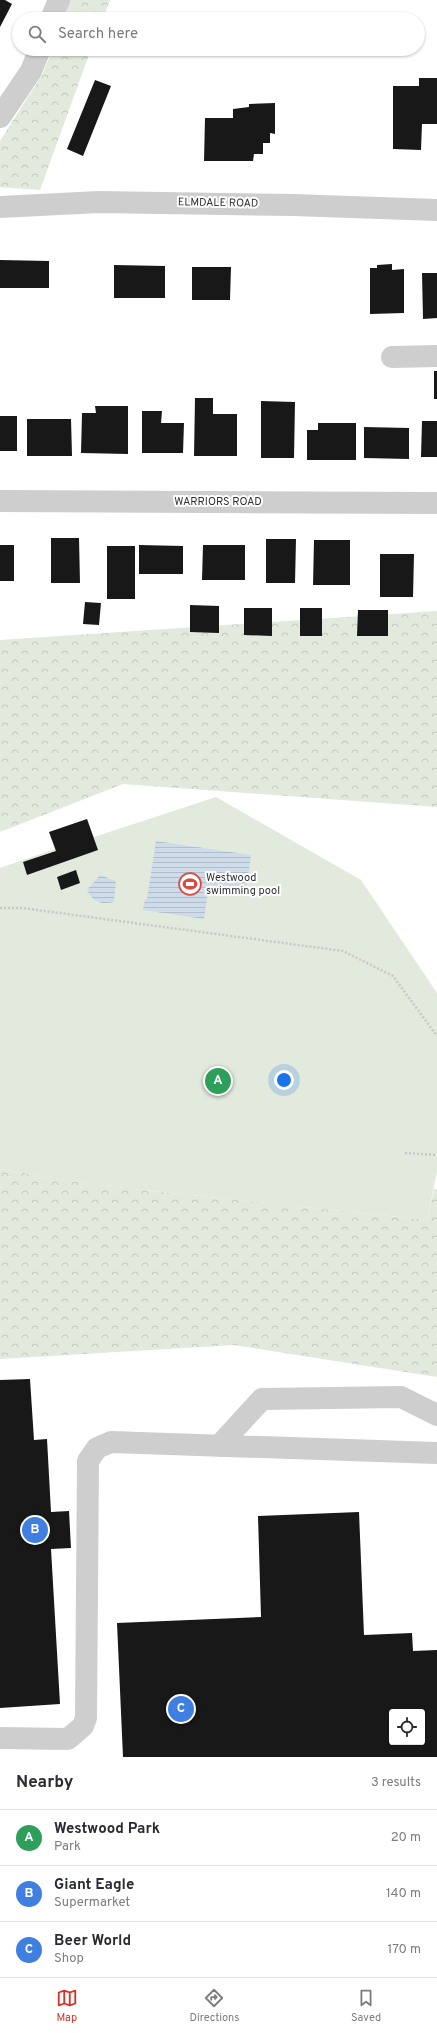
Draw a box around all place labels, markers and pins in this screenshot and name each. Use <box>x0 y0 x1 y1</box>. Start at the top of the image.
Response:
sports icon: Westwood swimming pool <box>177 871 203 897</box>
place label: Westwood swimming pool <box>206 871 280 898</box>
pin: A <box>205 1066 231 1096</box>
pin: B <box>22 1515 48 1545</box>
pin: C <box>168 1694 194 1724</box>

